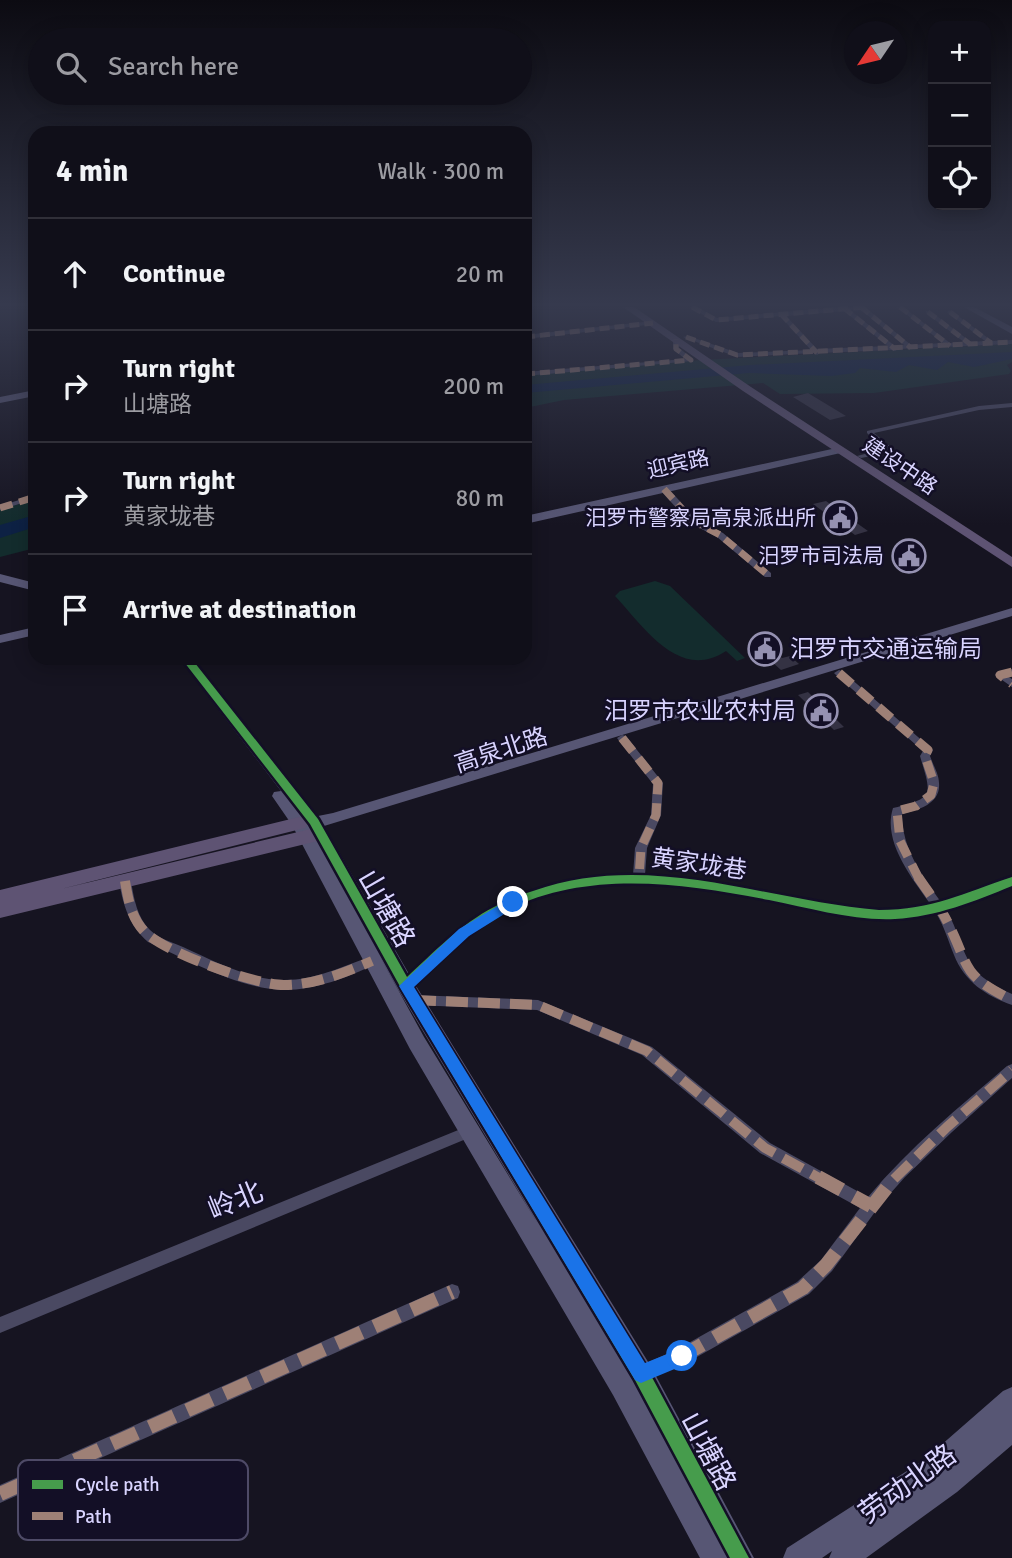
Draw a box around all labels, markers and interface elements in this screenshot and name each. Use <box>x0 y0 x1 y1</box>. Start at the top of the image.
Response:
north arrow <box>844 21 907 84</box>
map controls <box>928 21 991 210</box>
button: + <box>928 21 991 84</box>
search box <box>28 28 532 105</box>
icon: search <box>52 48 90 86</box>
text: Search here <box>108 51 239 83</box>
button: − <box>928 84 991 147</box>
button: locate <box>928 147 991 210</box>
text: 4 min <box>56 153 128 190</box>
text: Walk · 300 m <box>378 157 504 186</box>
icon: ahead <box>56 255 94 293</box>
text: Continue <box>123 258 225 290</box>
text: 20 m <box>456 260 504 289</box>
text: Turn right <box>123 353 235 385</box>
icon: right <box>56 367 94 405</box>
text: 200 m <box>443 372 504 401</box>
text: 山塘路 <box>123 390 192 419</box>
street label: 建设中路 <box>858 432 942 500</box>
street label: 迎宾路 <box>644 444 712 484</box>
text: Turn right <box>123 465 235 497</box>
icon: right <box>56 479 94 517</box>
text: 80 m <box>456 484 504 513</box>
public building icon: 汨罗市警察局高泉派出所 <box>821 499 859 537</box>
text: 黄家垅巷 <box>123 502 215 531</box>
place label: 汨罗市警察局高泉派出所 <box>585 505 816 531</box>
public building icon: 汨罗市司法局 <box>890 537 928 575</box>
place label: 汨罗市司法局 <box>758 543 884 569</box>
icon: arrive <box>56 591 94 629</box>
text: Arrive at destination <box>123 594 356 626</box>
public building icon: 汨罗市交通运输局 <box>746 630 784 668</box>
place label: 汨罗市交通运输局 <box>790 634 982 664</box>
public building icon: 汨罗市农业农村局 <box>802 692 840 730</box>
place label: 汨罗市农业农村局 <box>604 696 796 726</box>
street label: 高泉北路 <box>451 721 551 779</box>
street label: 黄家垅巷 <box>649 842 749 886</box>
street label: 山塘路 <box>350 864 422 953</box>
route end <box>497 886 528 917</box>
street label: 岭北 <box>203 1175 268 1227</box>
route start <box>666 1340 697 1371</box>
street label: 山塘路 <box>673 1406 743 1497</box>
street label: 劳动北路 <box>852 1437 963 1530</box>
legend <box>18 1460 248 1540</box>
text: Cycle path <box>75 1473 160 1497</box>
text: Path <box>75 1505 112 1529</box>

